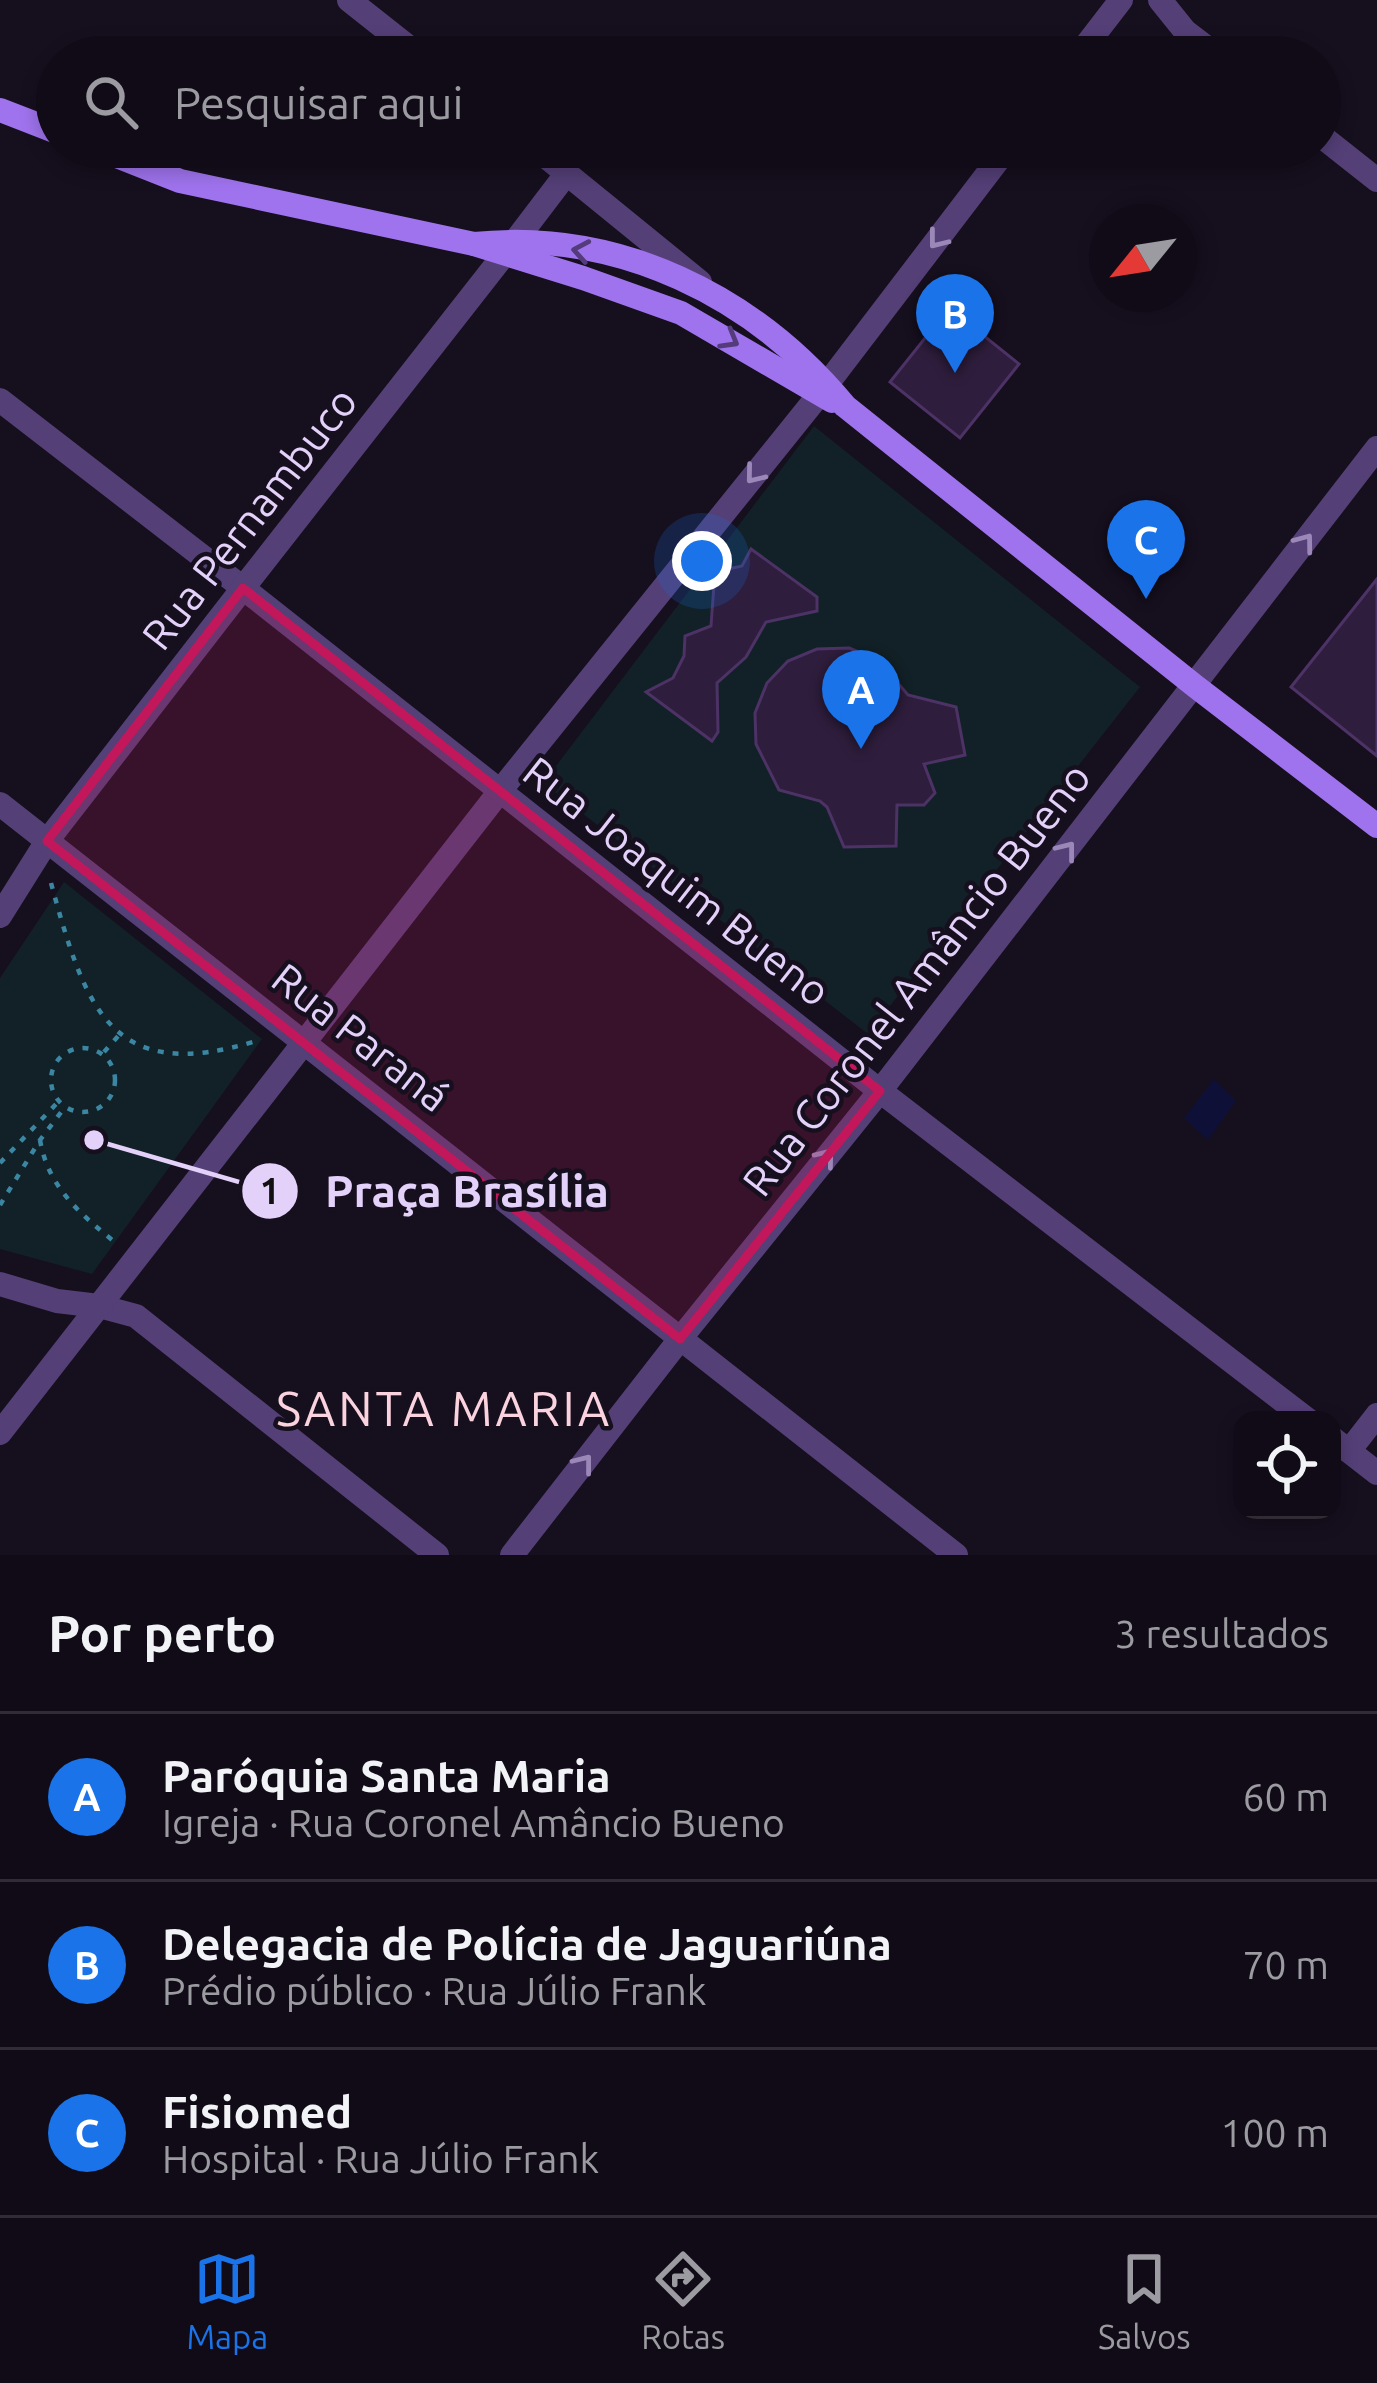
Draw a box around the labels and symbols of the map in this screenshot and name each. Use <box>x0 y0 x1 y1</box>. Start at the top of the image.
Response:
north arrow <box>1089 204 1197 312</box>
one-way arrow <box>930 226 951 248</box>
one-way arrow <box>571 239 591 264</box>
pin: B <box>916 274 994 373</box>
one-way arrow <box>717 326 739 349</box>
street label: Rua Pernambuco <box>132 378 366 658</box>
one-way arrow <box>747 462 768 484</box>
pin: C <box>1107 500 1185 599</box>
your location <box>672 531 732 591</box>
one-way arrow <box>1291 533 1313 555</box>
pin: A <box>822 650 900 749</box>
street label: Rua Joaquim Bueno <box>515 747 839 1015</box>
street label: Rua Coronel Amâncio Bueno <box>733 754 1099 1204</box>
one-way arrow <box>1053 842 1074 864</box>
street label: Rua Paraná <box>264 954 458 1120</box>
one-way arrow <box>812 1149 834 1171</box>
callout: Praça Brasília <box>240 1151 633 1232</box>
text: Praça Brasília <box>325 1165 609 1217</box>
text: 1 <box>260 1170 280 1211</box>
district label: SANTA MARIA <box>276 1381 612 1435</box>
one-way arrow <box>570 1454 591 1476</box>

